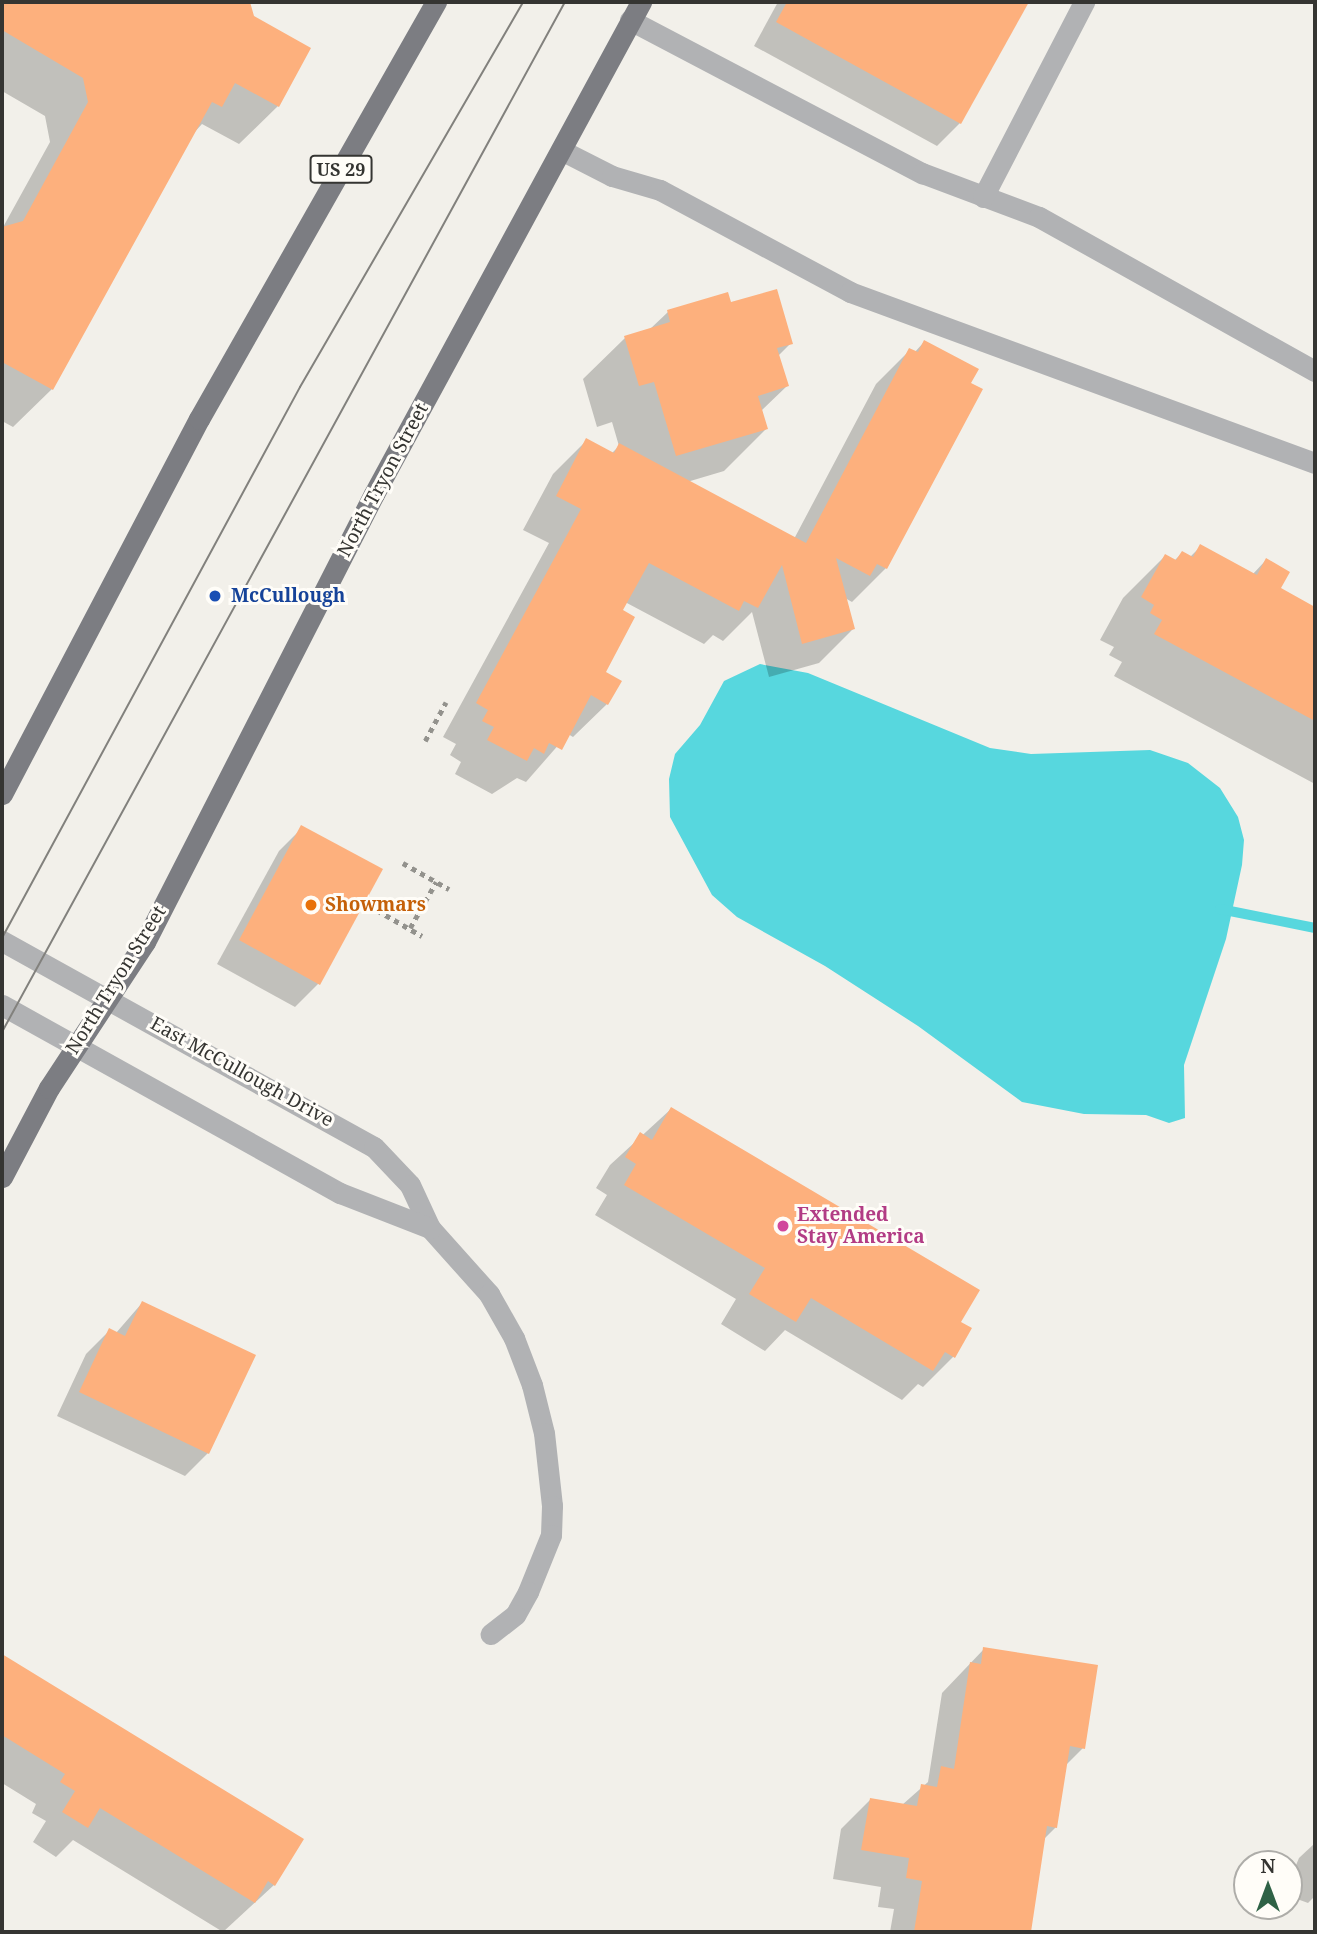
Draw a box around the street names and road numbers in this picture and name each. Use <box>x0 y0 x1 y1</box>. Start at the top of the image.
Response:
road number: US 29 <box>310 154 372 184</box>
street label: North Tryon Street <box>333 399 433 561</box>
street label: North Tryon Street <box>61 902 171 1058</box>
street label: East McCullough Drive <box>147 1012 337 1132</box>

